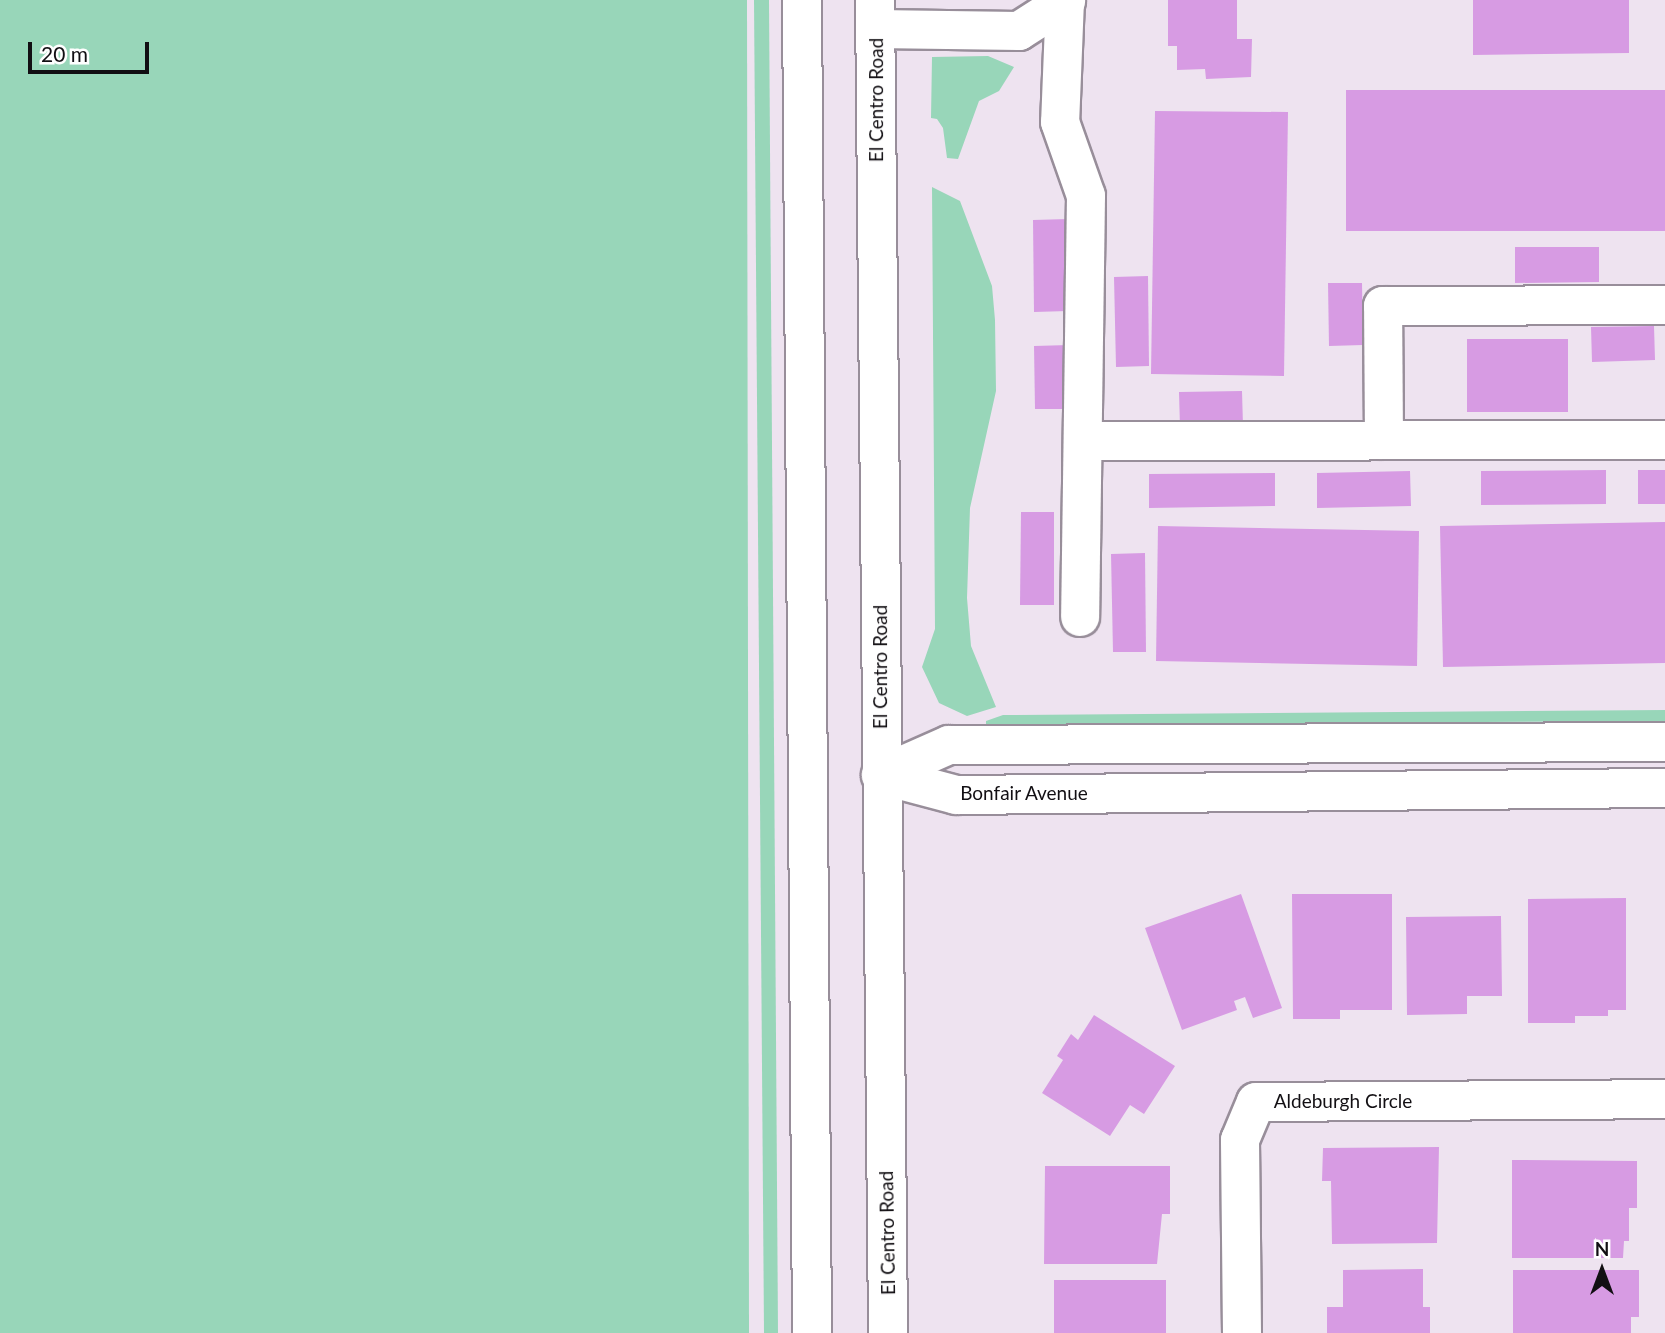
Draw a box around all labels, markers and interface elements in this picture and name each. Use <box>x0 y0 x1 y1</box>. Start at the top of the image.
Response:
scale bar <box>32 28 152 72</box>
street label: El Centro Road <box>865 38 887 162</box>
text: 20 m <box>41 41 88 66</box>
street label: El Centro Road <box>869 605 891 729</box>
street label: Bonfair Avenue <box>960 782 1088 804</box>
street label: Aldeburgh Circle <box>1274 1090 1412 1112</box>
street label: El Centro Road <box>875 1171 899 1295</box>
north arrow <box>1567 1235 1637 1305</box>
text: N <box>1595 1237 1609 1260</box>

